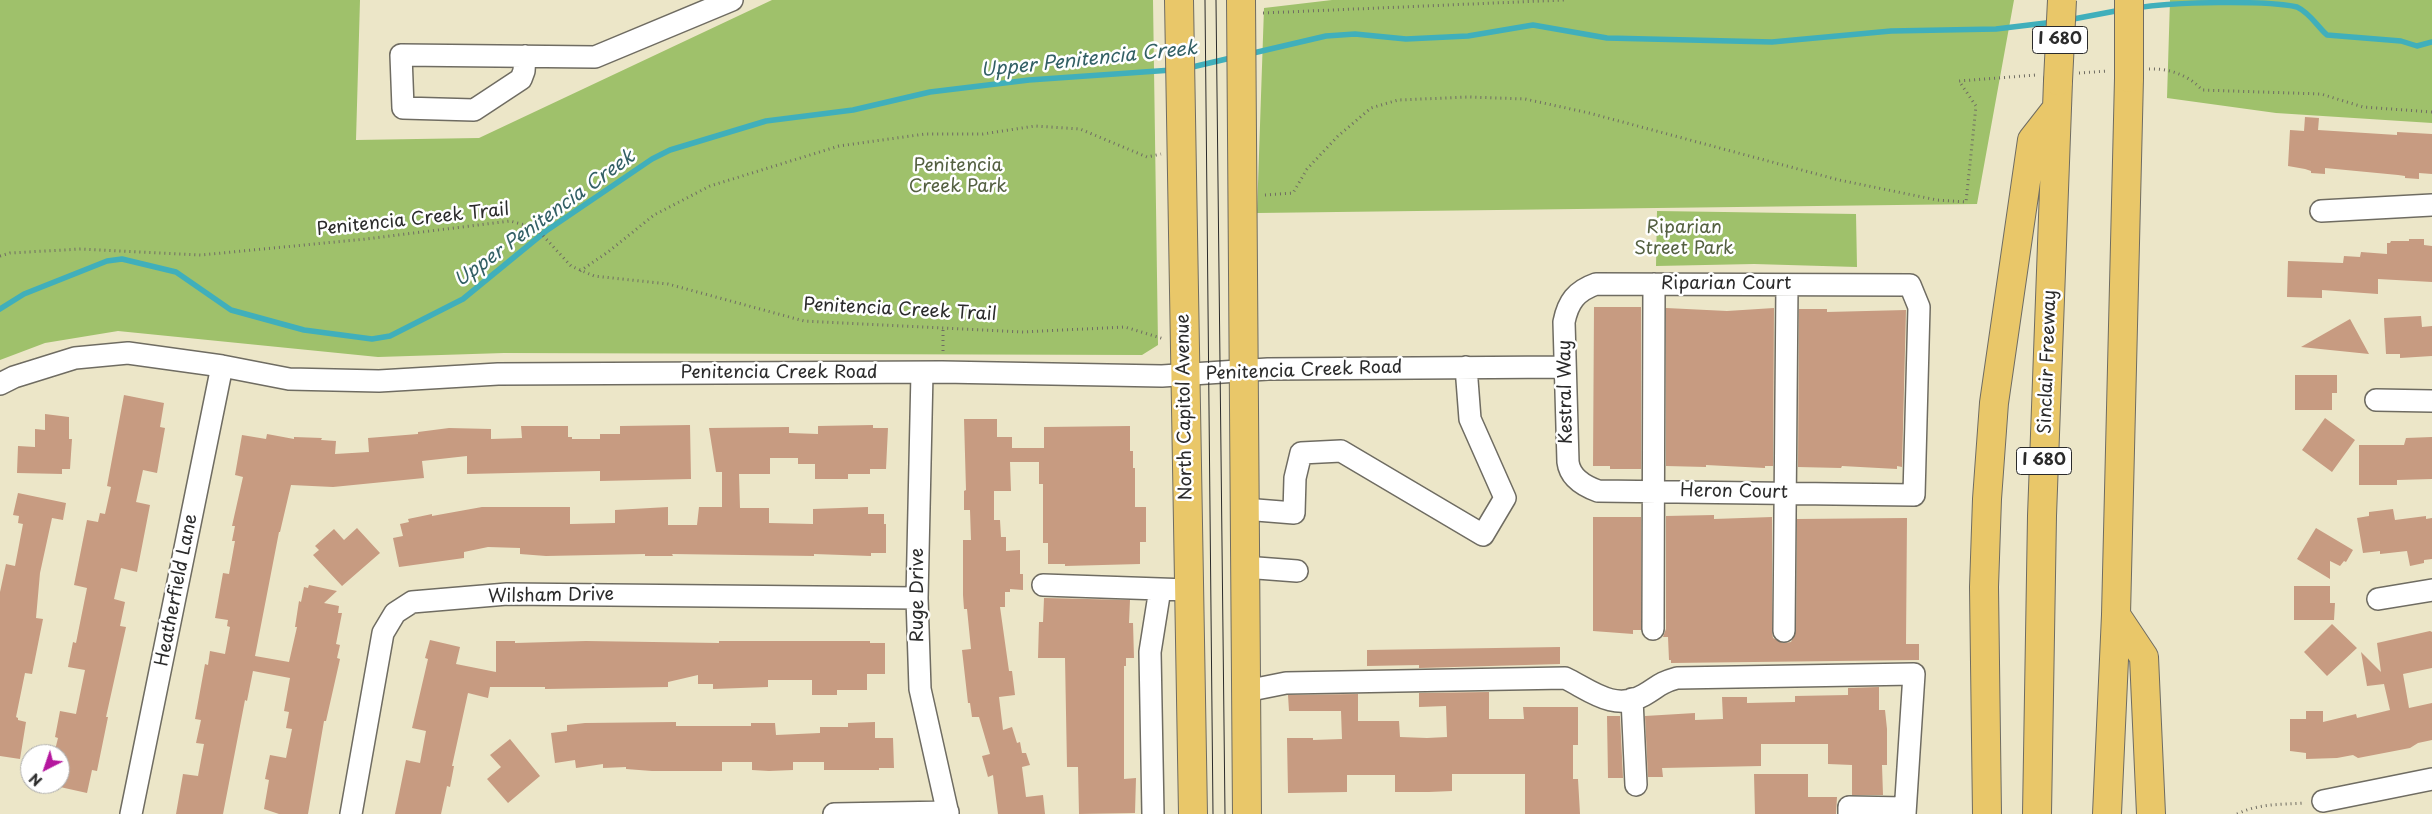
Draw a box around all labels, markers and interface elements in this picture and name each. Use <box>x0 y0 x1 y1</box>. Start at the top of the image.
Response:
road number: I 680 <box>2032 26 2088 54</box>
water label: Upper Penitencia Creek <box>980 37 1198 83</box>
water label: Upper Penitencia Creek <box>450 146 640 292</box>
park label: Penitencia Creek Park <box>909 155 1007 198</box>
street label: Penitencia Creek Trail <box>316 199 510 241</box>
park label: Riparian Street Park <box>1634 217 1734 260</box>
street label: Riparian Court <box>1661 273 1791 295</box>
street label: Sinclair Freeway <box>2035 290 2061 434</box>
street label: Penitencia Creek Trail <box>803 294 997 326</box>
street label: North Capitol Avenue <box>1173 314 1197 500</box>
street label: Kestral Way <box>1554 340 1578 444</box>
street label: Penitencia Creek Road <box>1205 357 1403 385</box>
street label: Penitencia Creek Road <box>681 362 877 384</box>
road number: I 680 <box>2016 448 2072 474</box>
street label: Heron Court <box>1680 480 1788 504</box>
street label: Heatherfield Lane <box>152 512 202 668</box>
street label: Ruge Drive <box>907 548 929 642</box>
street label: Wilsham Drive <box>488 584 614 608</box>
north arrow <box>20 744 70 794</box>
text: N <box>24 768 47 792</box>

